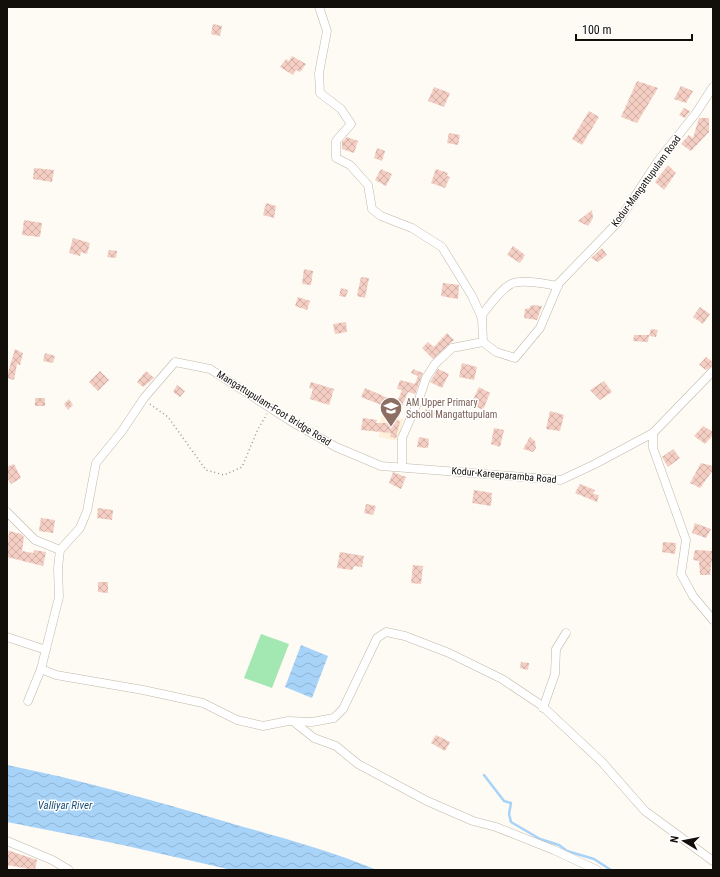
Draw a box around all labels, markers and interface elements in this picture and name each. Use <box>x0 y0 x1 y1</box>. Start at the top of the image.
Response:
scale bar <box>576 16 692 42</box>
text: 100 m <box>582 23 612 37</box>
street label: Kodur-Mangattupulam Road <box>609 133 683 229</box>
street label: Mangattupulam-Foot Bridge Road <box>215 368 333 448</box>
school or university icon: AM Upper Primary School Mangattupulam <box>378 395 404 428</box>
place label: AM Upper Primary School Mangattupulam <box>406 397 497 420</box>
street label: Kodur-Kareeparamba Road <box>451 465 557 485</box>
water label: Valliyar River <box>38 799 93 812</box>
north arrow <box>664 821 704 861</box>
text: N <box>668 835 682 844</box>

